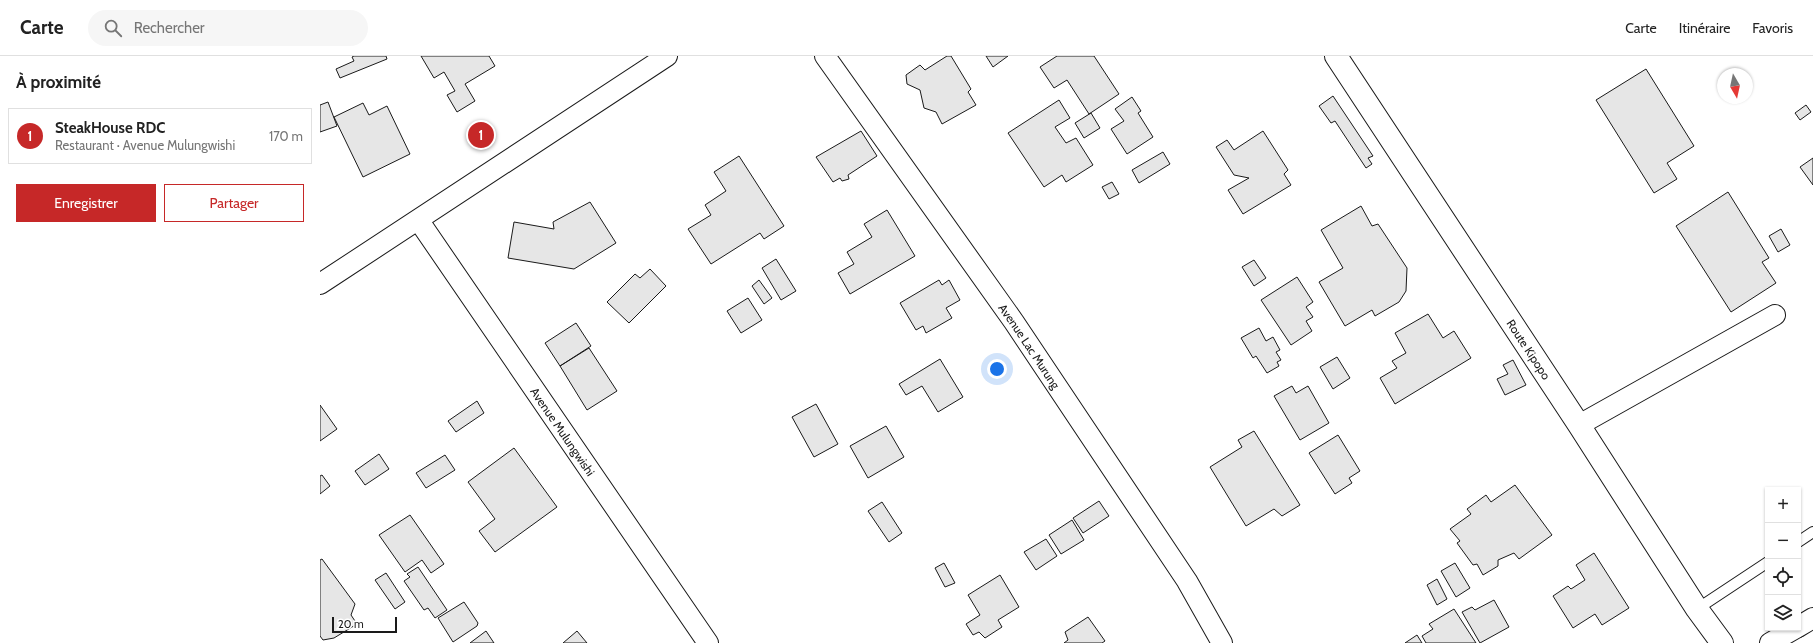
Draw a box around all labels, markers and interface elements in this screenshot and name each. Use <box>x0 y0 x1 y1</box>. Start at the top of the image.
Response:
search box <box>88 10 368 46</box>
text: Carte <box>20 16 64 39</box>
icon: search <box>102 17 124 39</box>
text: Rechercher <box>134 19 205 37</box>
text: Carte <box>1625 19 1657 37</box>
text: Itinéraire <box>1679 19 1730 37</box>
text: Favoris <box>1752 19 1793 37</box>
north arrow <box>1717 68 1753 104</box>
text: À proximité <box>16 72 101 92</box>
text: SteakHouse RDC <box>55 119 165 137</box>
pin: 1 <box>468 120 494 150</box>
text: 1 <box>28 128 32 144</box>
text: 170 m <box>269 128 303 144</box>
text: Restaurant · Avenue Mulungwishi <box>55 137 235 153</box>
button: Enregistrer <box>16 184 156 222</box>
button: Partager <box>164 184 304 222</box>
street label: Avenue Lac Murung <box>996 301 1064 392</box>
street label: Route Kipopo <box>1504 316 1555 382</box>
your location <box>987 359 1007 379</box>
street label: Avenue Mulungwishi <box>528 384 599 478</box>
map controls <box>1765 487 1801 631</box>
button: + <box>1765 487 1801 523</box>
button: − <box>1765 523 1801 559</box>
button: locate <box>1765 559 1801 595</box>
button: layers <box>1765 595 1801 631</box>
scale bar <box>332 615 397 634</box>
text: 20 m <box>338 617 364 631</box>

